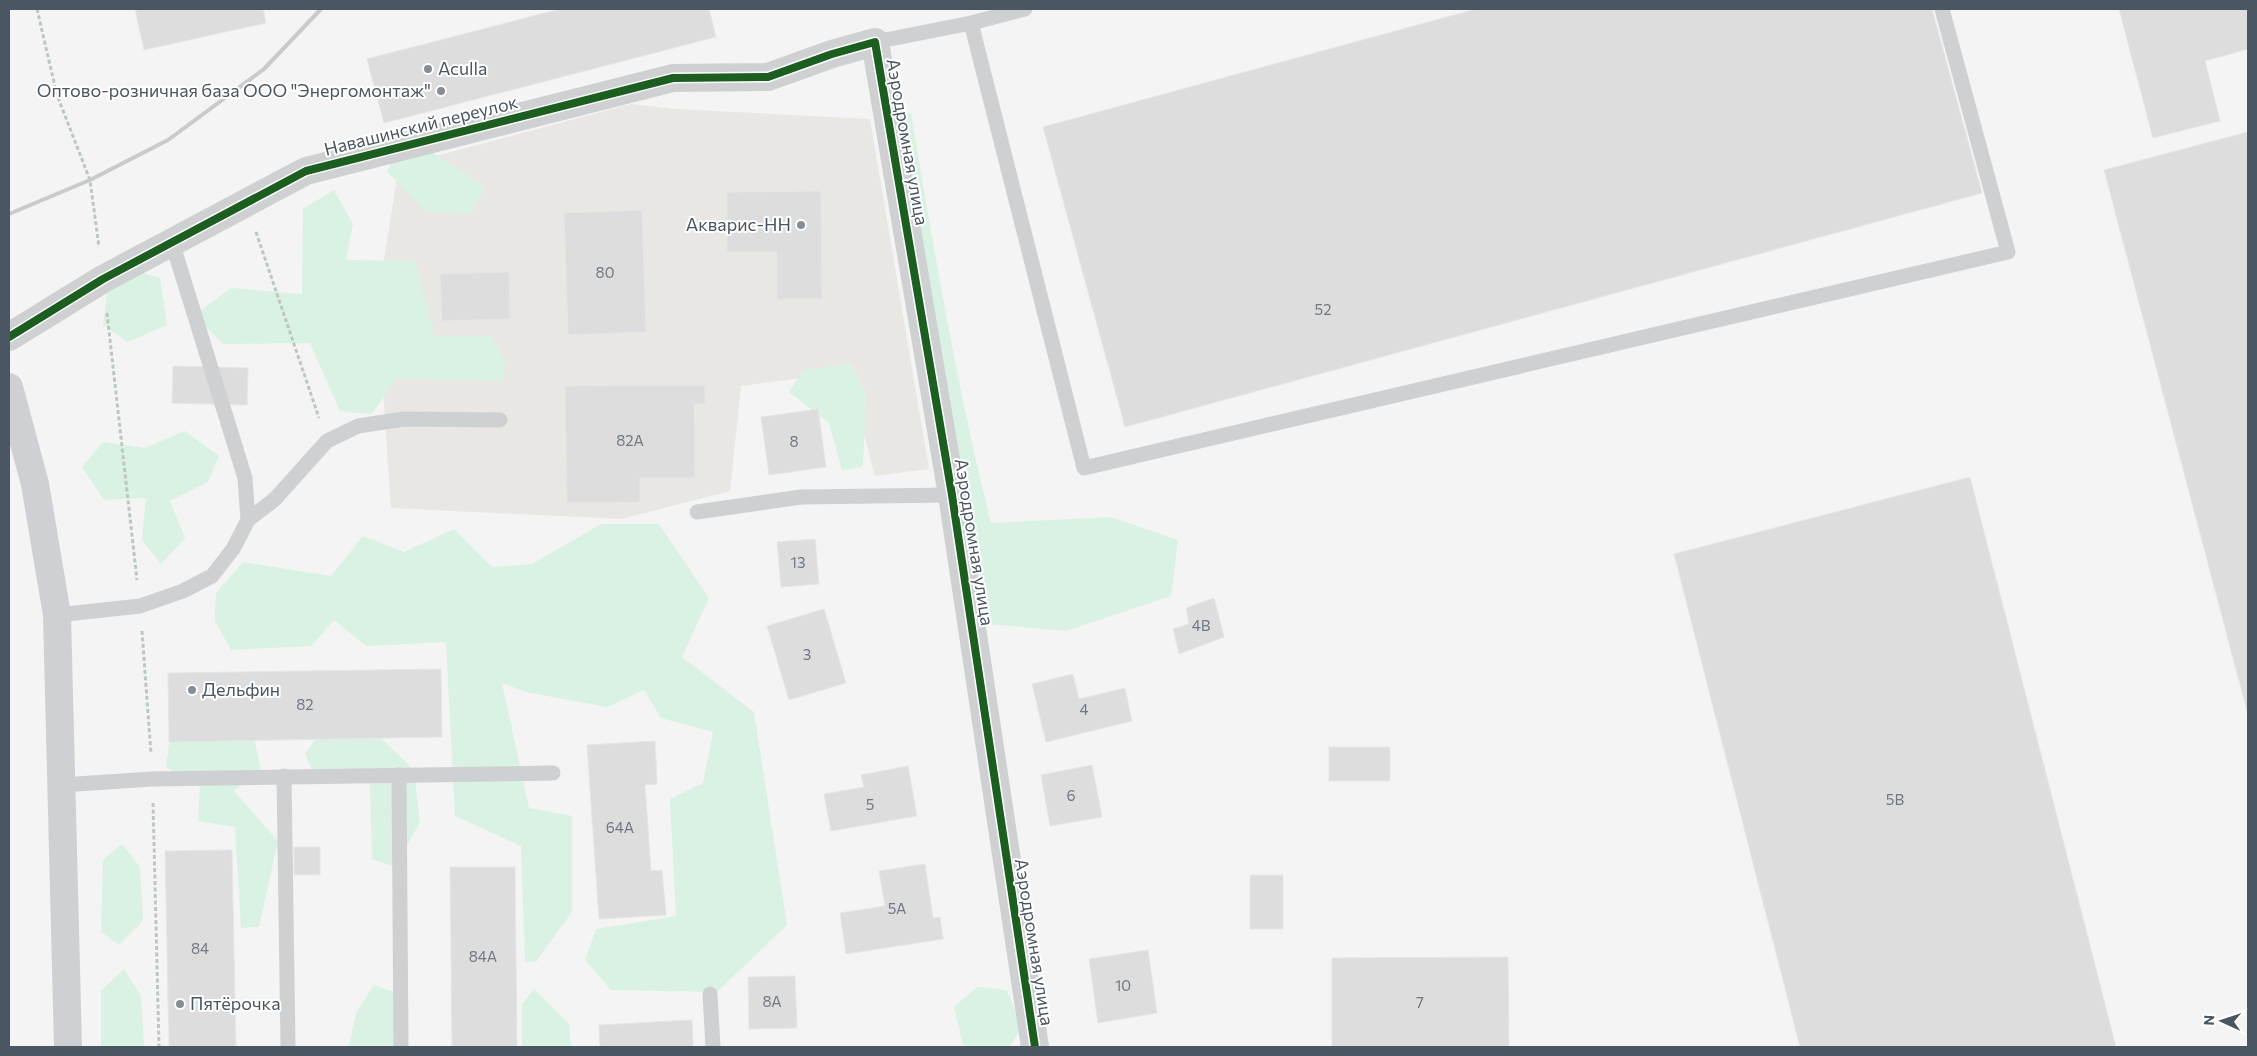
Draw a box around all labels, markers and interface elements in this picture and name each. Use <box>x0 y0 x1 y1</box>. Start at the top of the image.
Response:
place label: Aculla <box>438 57 488 79</box>
street label: Аэродромная улица <box>882 57 933 227</box>
marker: Aculla <box>422 63 434 75</box>
place label: Оптово-розничная база ООО "Энергомонтаж" <box>37 79 431 101</box>
marker: Оптово-розничная база ООО "Энергомонтаж" <box>435 85 447 97</box>
street label: Навашинский переулок <box>322 90 520 160</box>
place label: Акварис-НН <box>686 213 791 235</box>
marker: Акварис-НН <box>795 219 807 231</box>
house number: 80 <box>596 263 614 281</box>
house number: 52 <box>1315 300 1331 318</box>
house number: 82А <box>616 431 644 449</box>
house number: 8 <box>789 432 799 450</box>
street label: Аэродромная улица <box>951 457 999 627</box>
house number: 13 <box>791 553 805 571</box>
house number: 4В <box>1192 616 1211 634</box>
house number: 3 <box>803 645 811 663</box>
place label: Дельфин <box>202 678 280 700</box>
marker: Дельфин <box>186 684 198 696</box>
house number: 82 <box>296 695 314 713</box>
house number: 4 <box>1080 700 1089 718</box>
house number: 6 <box>1066 786 1076 804</box>
house number: 5В <box>1886 790 1904 808</box>
house number: 5 <box>866 795 874 813</box>
house number: 64А <box>606 818 634 836</box>
street label: Аэродромная улица <box>1011 857 1059 1027</box>
house number: 5А <box>888 899 906 917</box>
house number: 84 <box>191 939 209 957</box>
house number: 84А <box>469 947 497 965</box>
house number: 10 <box>1115 976 1131 994</box>
place label: Пятёрочка <box>190 992 281 1014</box>
house number: 8А <box>762 992 782 1010</box>
house number: 7 <box>1416 993 1424 1011</box>
north arrow <box>2197 996 2247 1046</box>
marker: Пятёрочка <box>174 998 186 1010</box>
text: N <box>2200 1015 2217 1026</box>

